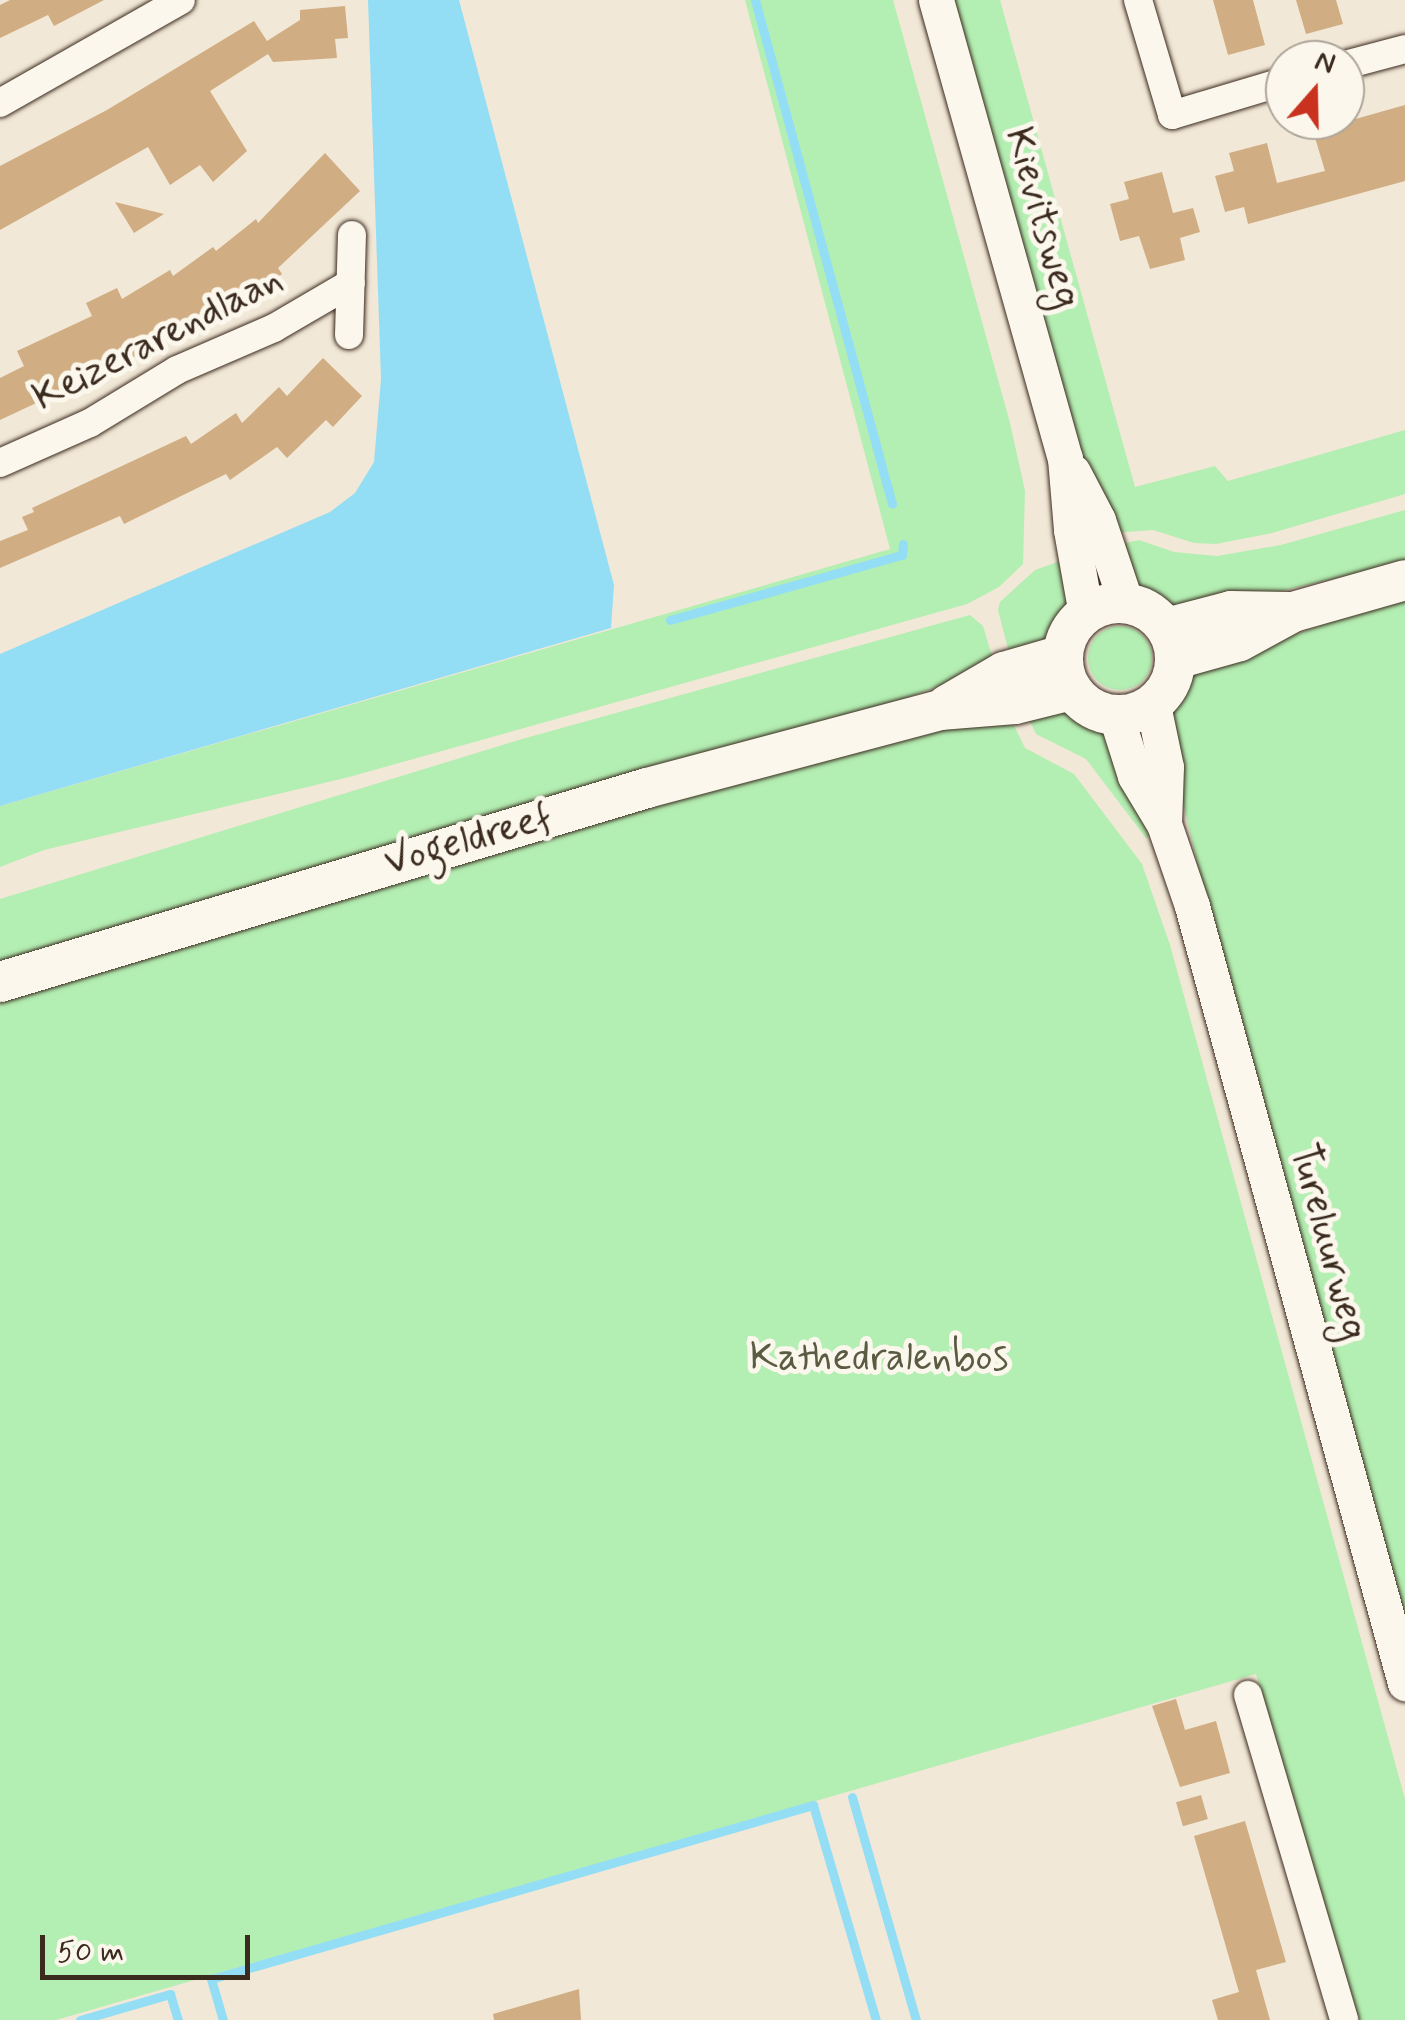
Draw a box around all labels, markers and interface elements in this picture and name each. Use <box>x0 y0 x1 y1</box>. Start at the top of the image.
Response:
north arrow <box>1265 40 1365 140</box>
text: N <box>1310 43 1340 84</box>
street label: Kievitsweg <box>993 122 1091 314</box>
street label: Keizerarendlaan <box>25 256 291 422</box>
street label: Vogeldreef <box>379 793 557 887</box>
street label: Tureluurweg <box>1279 1138 1377 1346</box>
park label: Kathedralenbos <box>750 1334 1008 1382</box>
scale bar <box>45 1915 255 1977</box>
text: 50 m <box>57 1933 124 1972</box>

